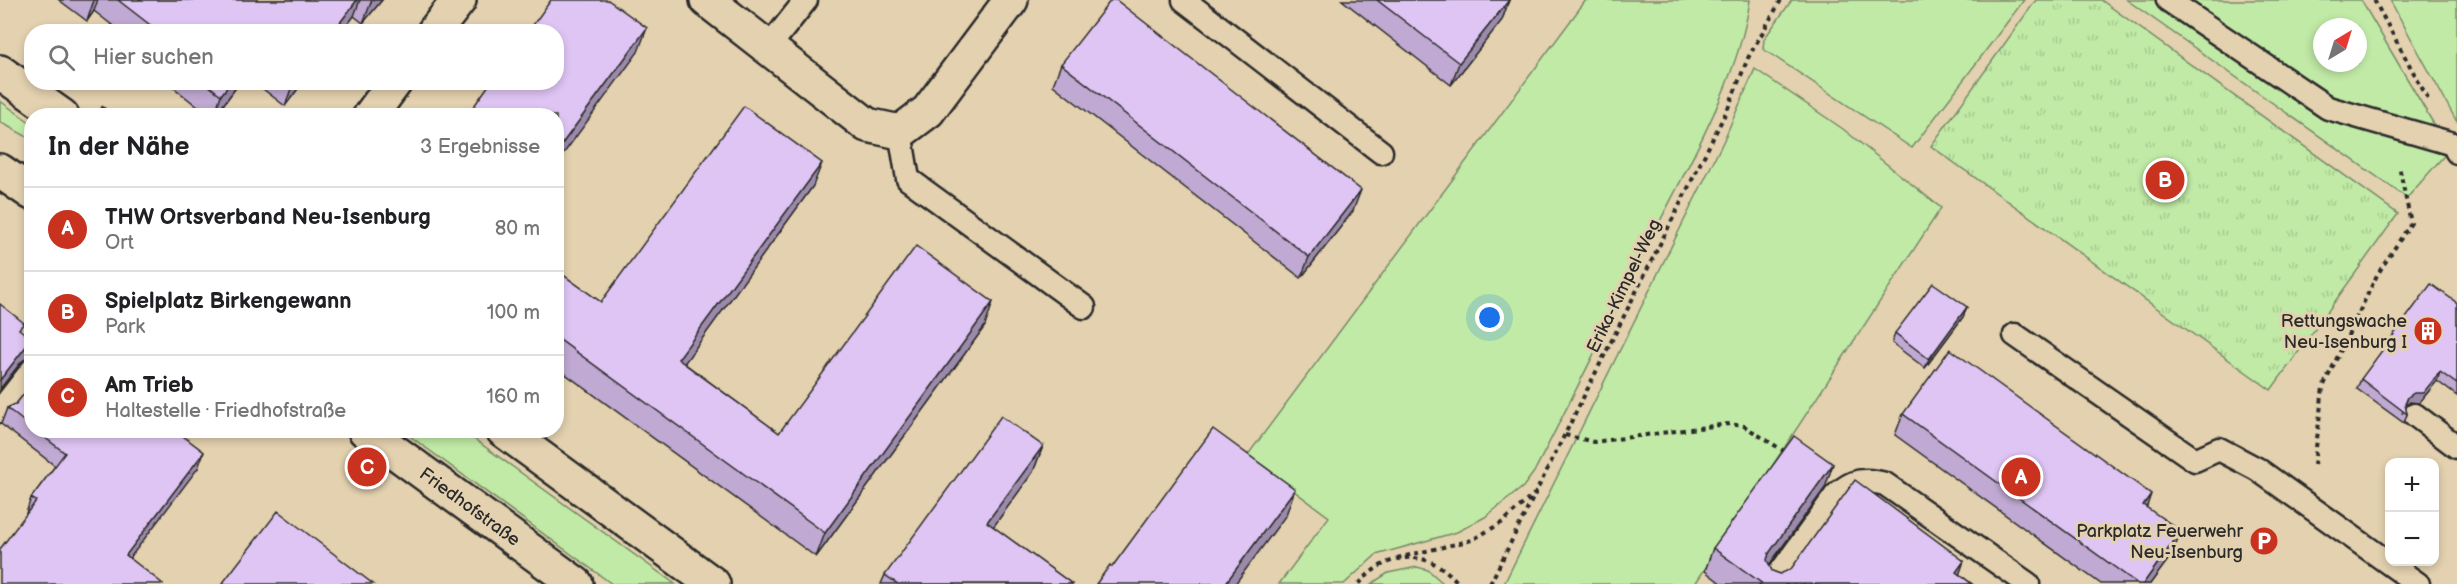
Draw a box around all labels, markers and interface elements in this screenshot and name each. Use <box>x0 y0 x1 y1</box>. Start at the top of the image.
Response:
north arrow <box>2313 18 2367 72</box>
search box <box>24 24 564 90</box>
icon: search <box>45 41 78 74</box>
text: Hier suchen <box>93 44 214 71</box>
text: In der Nähe <box>48 132 190 163</box>
text: 3 Ergebnisse <box>420 135 540 159</box>
pin: B <box>2146 158 2184 202</box>
text: THW Ortsverband Neu-Isenburg <box>105 204 431 231</box>
street label: Erika-Kimpel-Weg <box>1583 216 1665 356</box>
text: A <box>61 217 74 241</box>
text: 80 m <box>495 217 540 241</box>
text: Ort <box>105 231 134 255</box>
text: Spielplatz Birkengewann <box>105 288 352 315</box>
text: B <box>60 301 75 325</box>
text: 100 m <box>487 301 540 325</box>
your location <box>1475 303 1504 332</box>
place label: Rettungswache Neu-Isenburg I <box>2281 311 2407 353</box>
text: Park <box>105 315 145 339</box>
building icon: Rettungswache Neu-Isenburg I <box>2412 315 2444 347</box>
text: Am Trieb <box>105 372 194 399</box>
text: C <box>60 385 75 409</box>
text: 160 m <box>486 385 540 409</box>
text: Haltestelle · Friedhofstraße <box>105 399 346 423</box>
pin: C <box>348 444 386 490</box>
pin: A <box>2002 454 2040 500</box>
map controls <box>2385 458 2439 566</box>
button: + <box>2385 458 2439 512</box>
street label: Friedhofstraße <box>416 463 525 550</box>
button: − <box>2385 512 2439 566</box>
place label: Parkplatz Feuerwehr Neu-Isenburg <box>2076 521 2243 563</box>
parking icon: Parkplatz Feuerwehr Neu-Isenburg <box>2248 525 2280 557</box>

